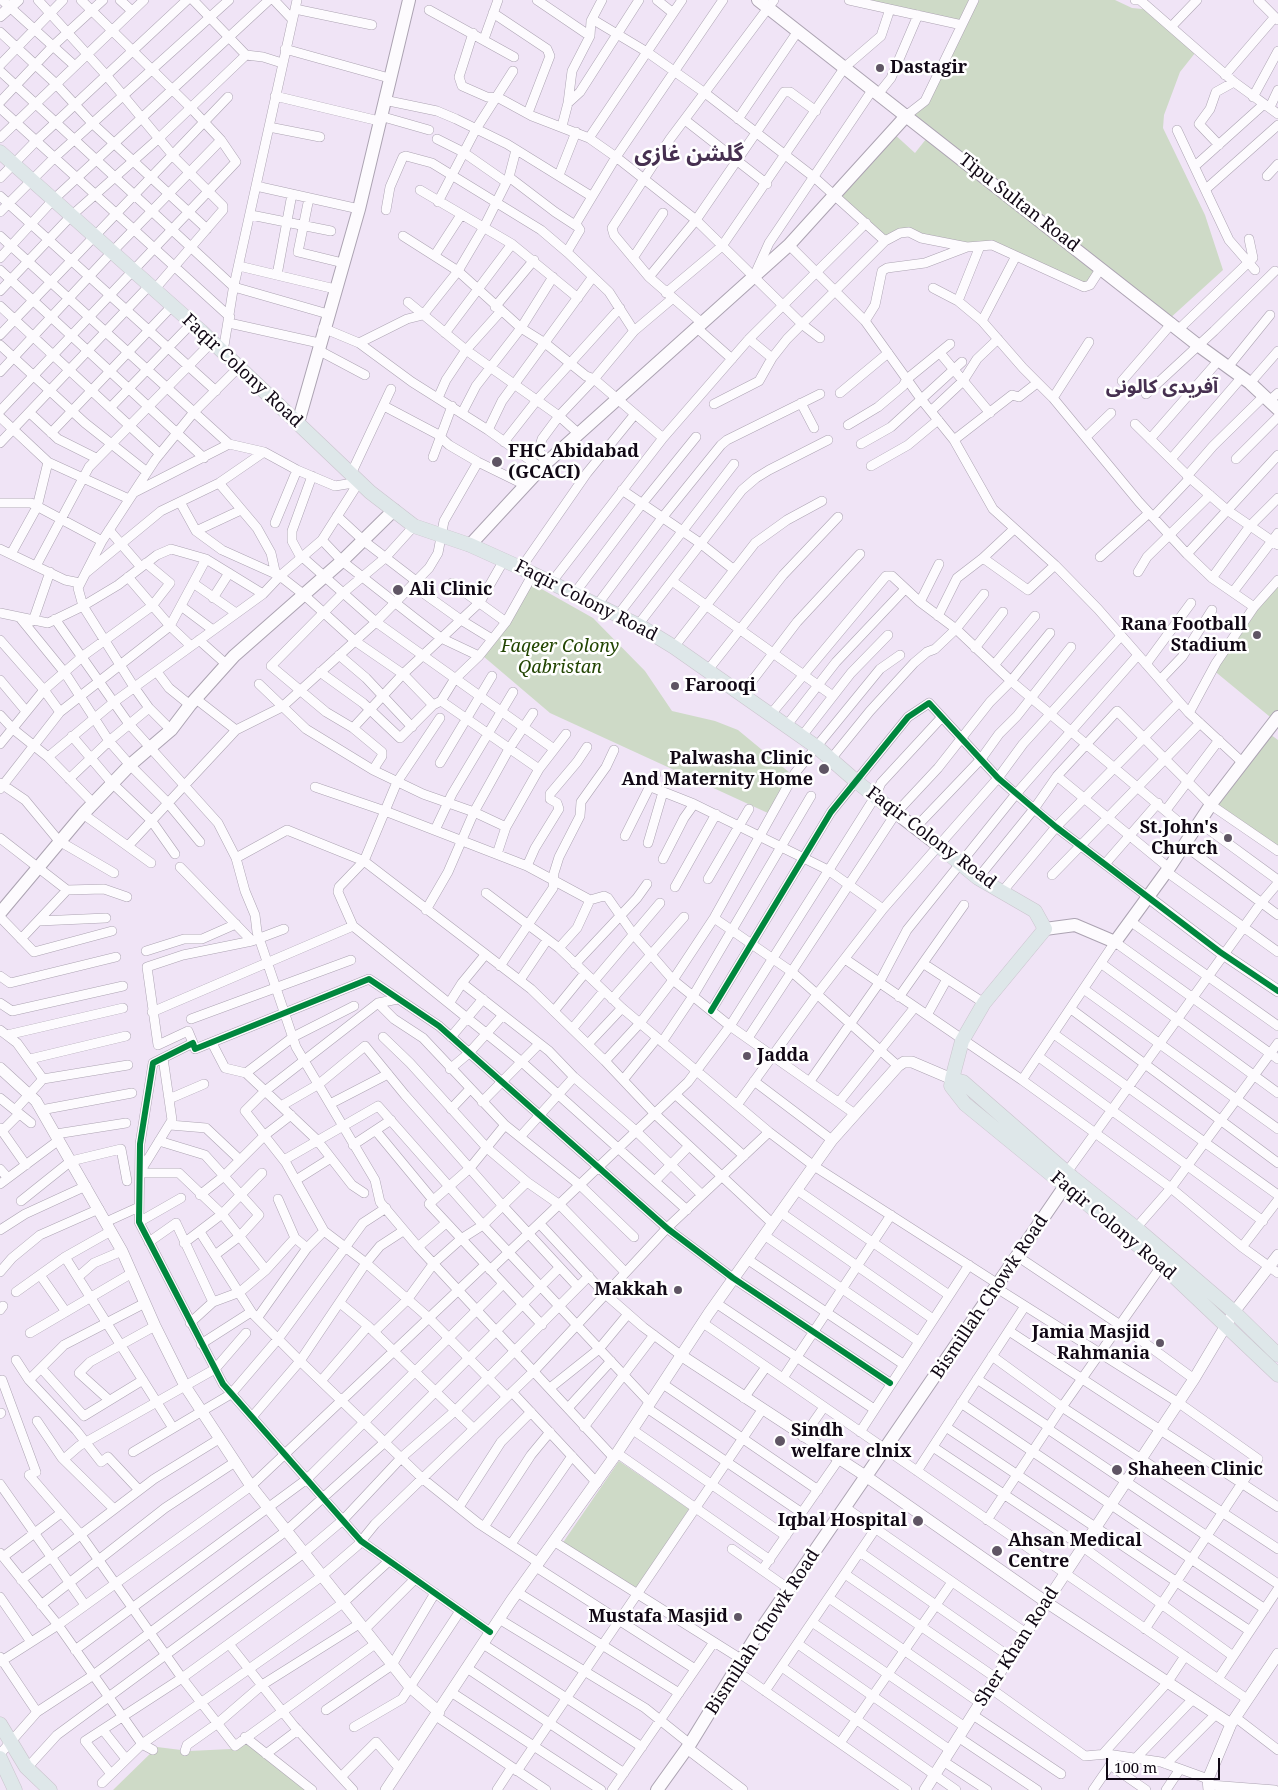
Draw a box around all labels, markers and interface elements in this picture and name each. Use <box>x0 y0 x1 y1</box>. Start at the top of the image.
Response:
place label: Dastagir <box>890 57 967 79</box>
marker: Dastagir <box>874 62 886 74</box>
district label: گلشن غازی <box>634 142 744 168</box>
street label: Tipu Sultan Road <box>954 149 1084 257</box>
street label: Faqir Colony Road <box>177 310 307 432</box>
district label: آفریدی کالونی <box>1106 377 1218 399</box>
place label: FHC Abidabad (GCACI) <box>508 441 639 484</box>
marker: FHC Abidabad (GCACI) <box>490 455 504 469</box>
street label: Faqir Colony Road <box>511 556 661 646</box>
place label: Ali Clinic <box>409 579 492 601</box>
marker: Ali Clinic <box>391 583 405 597</box>
place label: Rana Football Stadium <box>1121 614 1247 656</box>
marker: Rana Football Stadium <box>1251 629 1263 641</box>
park label: Faqeer Colony Qabristan <box>501 636 619 679</box>
place label: Farooqi <box>685 675 756 697</box>
marker: Farooqi <box>669 680 681 692</box>
place label: Palwasha Clinic And Maternity Home <box>622 748 813 791</box>
marker: Palwasha Clinic And Maternity Home <box>817 762 831 776</box>
street label: Faqir Colony Road <box>862 782 1000 894</box>
place label: St.John's Church <box>1140 817 1218 860</box>
marker: St.John's Church <box>1222 832 1234 844</box>
place label: Jadda <box>757 1045 809 1067</box>
marker: Jadda <box>741 1050 753 1062</box>
street label: Faqir Colony Road <box>1046 1167 1180 1285</box>
street label: Bismillah Chowk Road <box>927 1211 1053 1383</box>
place label: Makkah <box>594 1279 668 1301</box>
marker: Makkah <box>672 1284 684 1296</box>
place label: Jamia Masjid Rahmania <box>1032 1322 1150 1365</box>
marker: Jamia Masjid Rahmania <box>1154 1337 1166 1349</box>
place label: Sindh welfare clnix <box>791 1420 911 1462</box>
marker: Sindh welfare clnix <box>773 1434 787 1448</box>
place label: Shaheen Clinic <box>1128 1459 1263 1481</box>
marker: Shaheen Clinic <box>1110 1463 1124 1477</box>
place label: Iqbal Hospital <box>778 1510 907 1532</box>
marker: Iqbal Hospital <box>911 1514 925 1528</box>
place label: Ahsan Medical Centre <box>1008 1530 1142 1572</box>
marker: Ahsan Medical Centre <box>990 1544 1004 1558</box>
street label: Bismillah Chowk Road <box>701 1545 825 1719</box>
street label: Sher Khan Road <box>970 1583 1064 1711</box>
place label: Mustafa Masjid <box>588 1606 728 1628</box>
marker: Mustafa Masjid <box>732 1611 744 1623</box>
scale bar <box>1108 1748 1222 1780</box>
text: 100 m <box>1114 1757 1157 1777</box>

